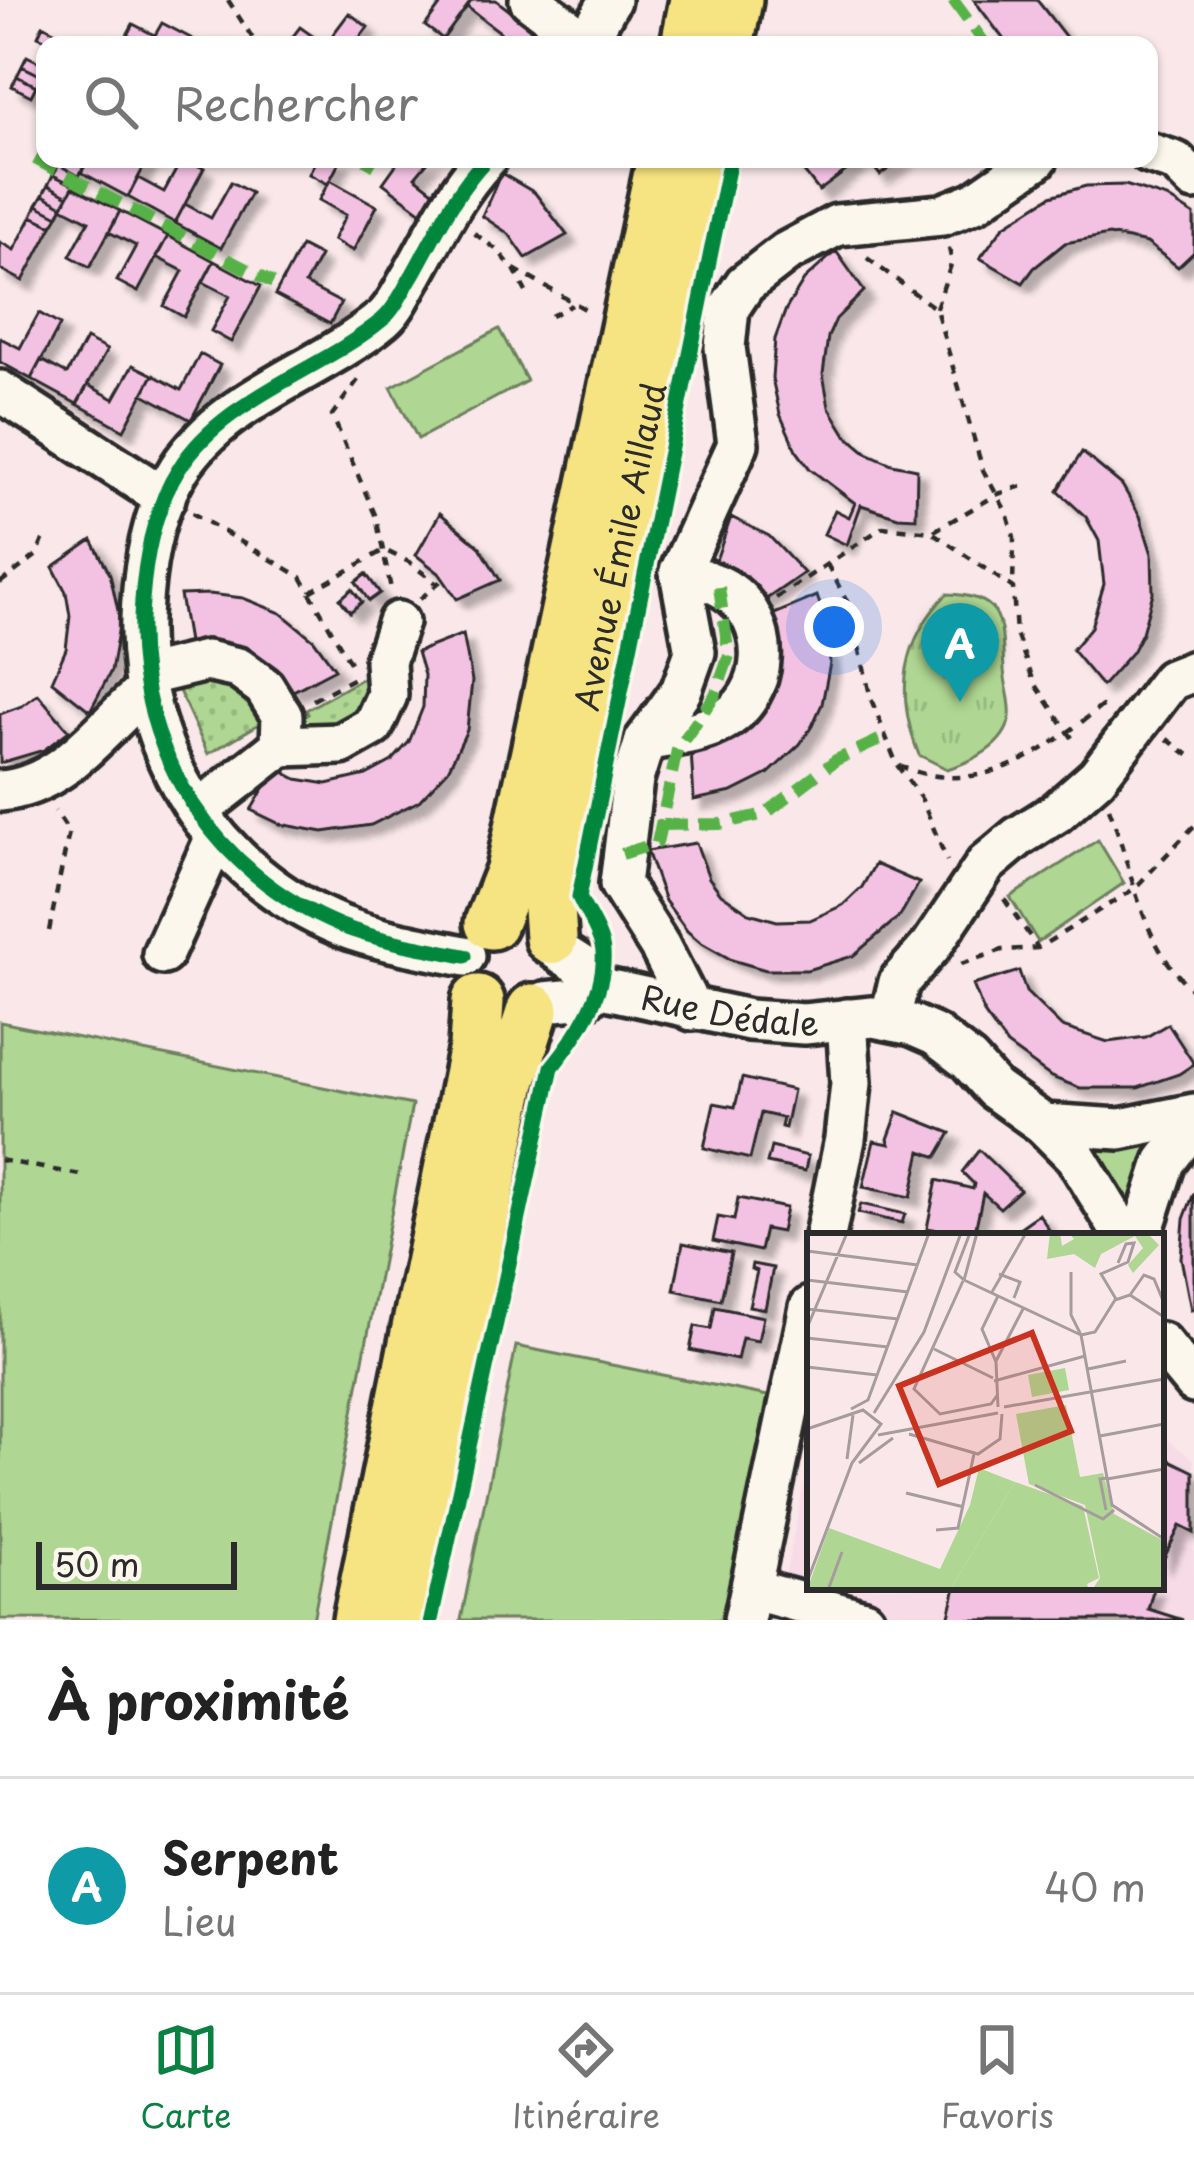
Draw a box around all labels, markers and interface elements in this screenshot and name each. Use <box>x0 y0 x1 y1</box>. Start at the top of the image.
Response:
search box <box>36 36 1158 168</box>
text: Rechercher <box>174 68 418 136</box>
icon: search <box>78 69 144 135</box>
street label: Avenue Émile Aillaud <box>560 378 677 715</box>
your location <box>804 597 864 657</box>
pin: A <box>921 603 999 702</box>
street label: Rue Dédale <box>637 970 820 1047</box>
inset map <box>807 1233 1164 1590</box>
scale bar <box>36 1536 237 1589</box>
text: 50 m <box>54 1538 140 1588</box>
text: À proximité <box>48 1660 349 1737</box>
text: Serpent <box>162 1822 339 1890</box>
text: A <box>72 1856 102 1915</box>
text: 40 m <box>1044 1856 1146 1915</box>
text: Lieu <box>162 1890 237 1949</box>
tab: Carte <box>140 2017 232 2139</box>
tab: Itinéraire <box>512 2017 660 2139</box>
tab: Favoris <box>940 2017 1054 2139</box>

